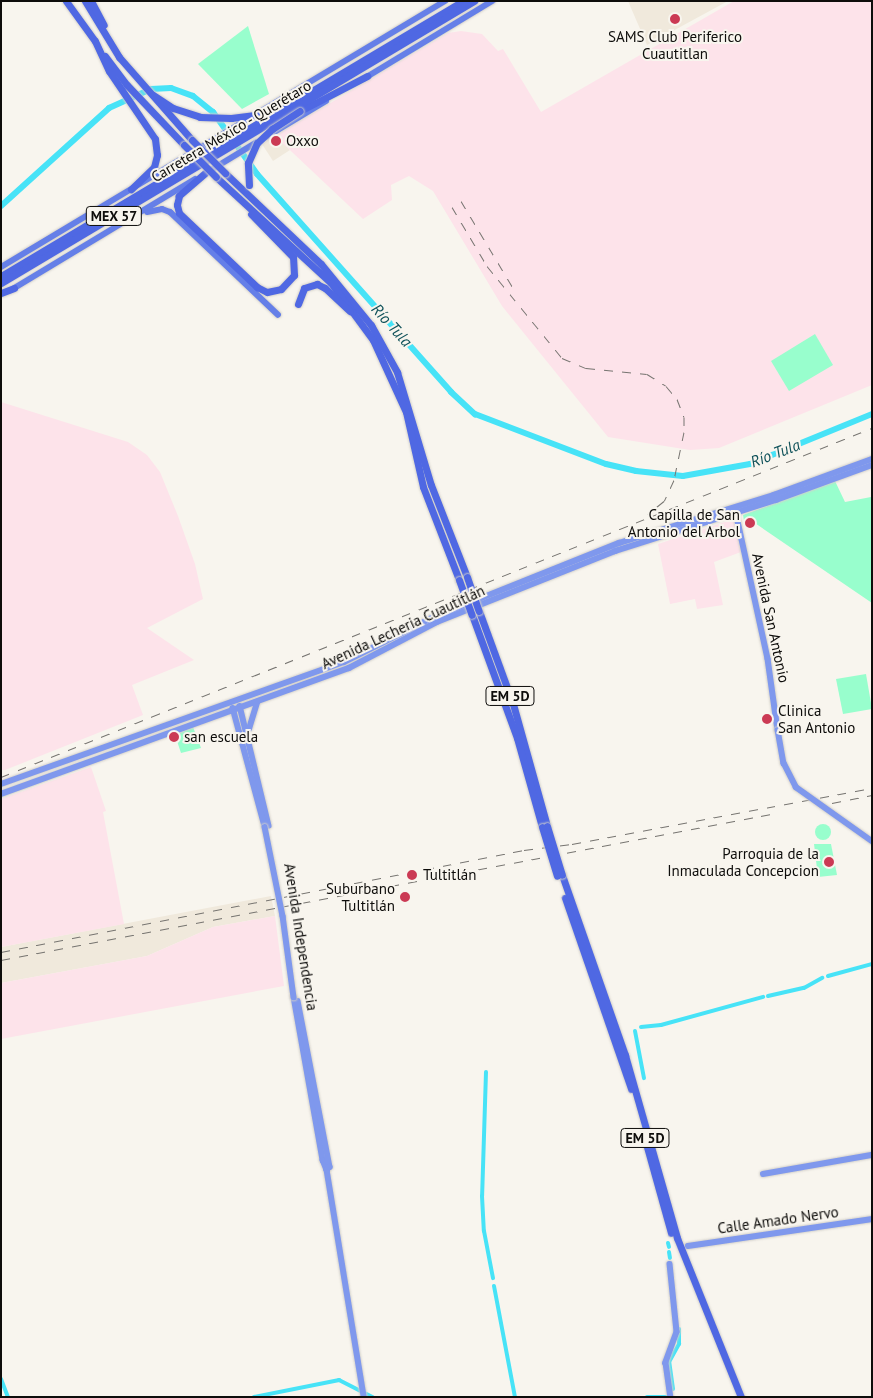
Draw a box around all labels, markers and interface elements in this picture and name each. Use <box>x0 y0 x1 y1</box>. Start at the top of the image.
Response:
marker: SAMS Club Periferico Cuautitlan <box>669 13 681 25</box>
place label: SAMS Club Periferico Cuautitlan <box>608 27 742 62</box>
street label: Carretera México - Querétaro <box>147 75 315 187</box>
place label: Oxxo <box>286 132 319 150</box>
marker: Oxxo <box>270 135 282 147</box>
road number: MEX 57 <box>85 205 143 228</box>
water label: Río Tula <box>367 299 417 351</box>
water label: Río Tula <box>747 435 803 471</box>
place label: Capilla de San Antonio del Arbol <box>627 505 740 540</box>
marker: Capilla de San Antonio del Arbol <box>744 517 756 529</box>
street label: Avenida San Antonio <box>748 551 794 685</box>
street label: Avenida Lecheria Cuautitlán <box>318 581 488 673</box>
road number: EM 5D <box>485 684 535 708</box>
place label: Clinica San Antonio <box>778 701 856 736</box>
marker: Clinica San Antonio <box>760 712 774 726</box>
place label: san escuela <box>184 728 258 746</box>
marker: san escuela <box>168 731 180 743</box>
place label: Parroquia de la Inmaculada Concepcion <box>667 844 819 879</box>
marker: Parroquia de la Inmaculada Concepcion <box>823 856 835 868</box>
street label: Avenida Independencia <box>280 862 322 1012</box>
place label: Tultitlán <box>423 866 476 884</box>
marker: Tultitlán <box>405 868 419 882</box>
place label: Suburbano Tultitlán <box>326 879 395 914</box>
marker: Suburbano Tultitlán <box>399 891 411 903</box>
road number: EM 5D <box>620 1126 670 1150</box>
street label: Calle Amado Nervo <box>716 1203 840 1237</box>

